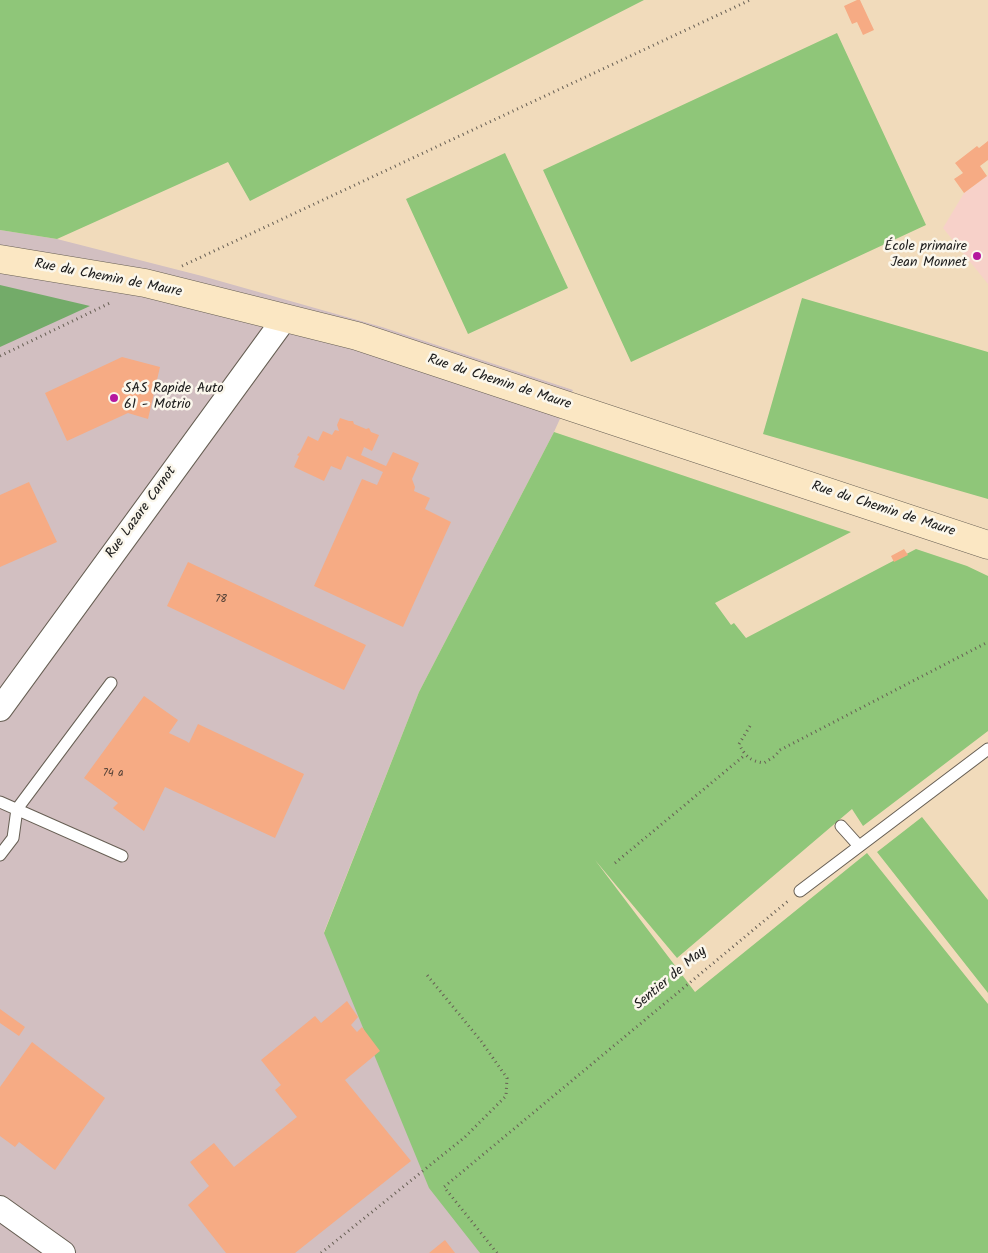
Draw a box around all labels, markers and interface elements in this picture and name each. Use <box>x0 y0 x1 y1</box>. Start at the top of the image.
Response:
place label: École primaire Jean Monnet <box>884 240 967 272</box>
marker: École primaire Jean Monnet <box>971 250 983 262</box>
street label: Rue du Chemin de Maure <box>33 256 183 302</box>
street label: Rue du Chemin de Maure <box>425 352 573 414</box>
place label: SAS Rapide Auto 61 - Motrio <box>124 382 224 414</box>
marker: SAS Rapide Auto 61 - Motrio <box>108 392 120 404</box>
street label: Rue Lazare Carnot <box>103 464 181 562</box>
street label: Rue du Chemin de Maure <box>809 479 957 541</box>
house number: 78 <box>215 593 227 607</box>
house number: 74 a <box>103 767 123 781</box>
street label: Sentier de May <box>631 944 711 1014</box>

